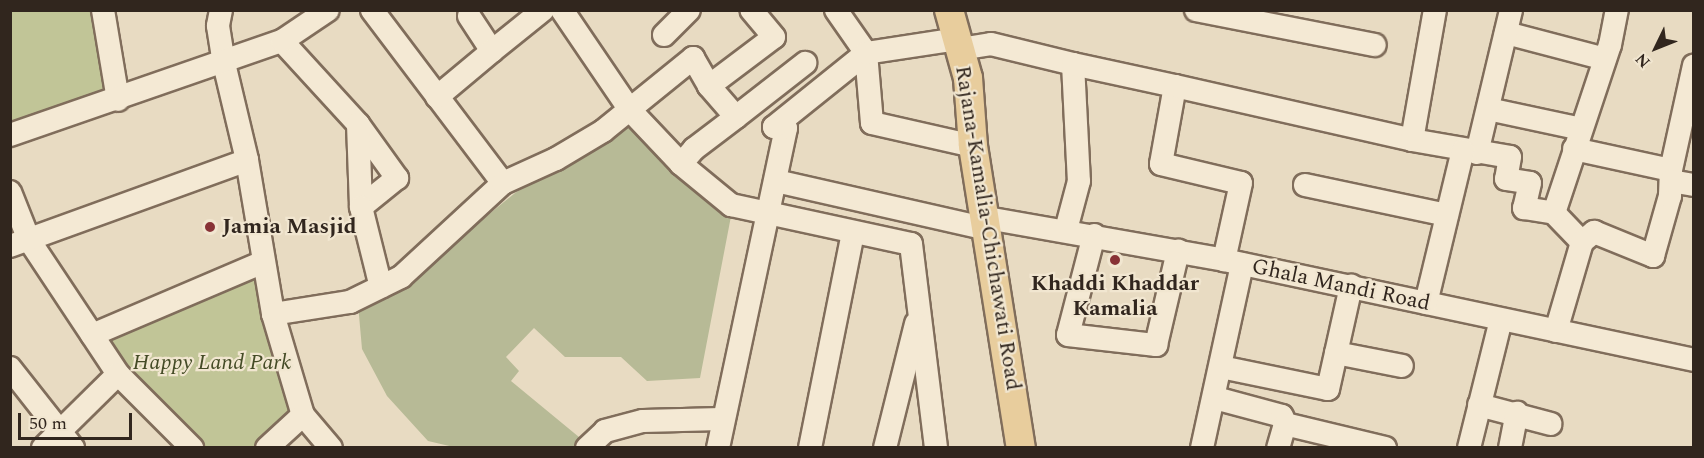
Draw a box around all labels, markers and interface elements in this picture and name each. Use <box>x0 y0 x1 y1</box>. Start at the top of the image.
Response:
north arrow <box>1626 18 1686 78</box>
text: N <box>1630 47 1656 73</box>
street label: Rajana-Kamalia-Chichawati Road <box>949 64 1027 392</box>
place label: Jamia Masjid <box>222 214 357 240</box>
marker: Jamia Masjid <box>203 220 217 234</box>
marker: Khaddi Khaddar Kamalia <box>1108 253 1122 267</box>
street label: Ghala Mandi Road <box>1249 253 1433 317</box>
place label: Khaddi Khaddar Kamalia <box>1031 270 1199 322</box>
park label: Happy Land Park <box>133 350 291 376</box>
scale bar <box>21 401 135 439</box>
text: 50 m <box>29 410 67 437</box>

